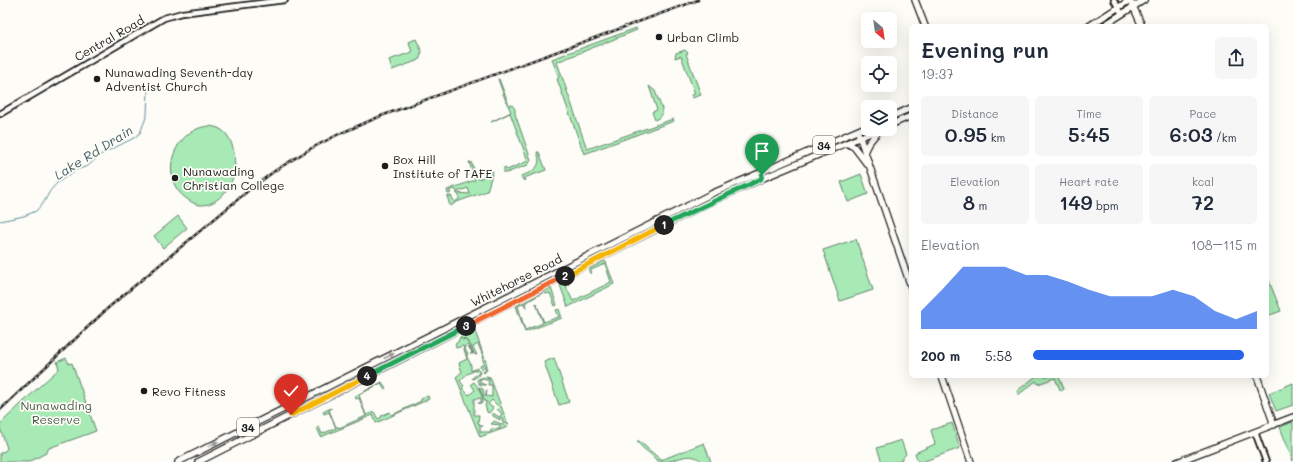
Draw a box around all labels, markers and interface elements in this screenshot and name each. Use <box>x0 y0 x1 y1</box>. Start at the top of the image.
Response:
street label: Central Road <box>71 11 147 64</box>
north arrow <box>861 12 897 48</box>
map controls <box>861 12 897 136</box>
place label: Urban Climb <box>667 29 739 45</box>
marker: Urban Climb <box>654 32 664 42</box>
text: Evening run <box>921 35 1049 64</box>
button: share <box>1215 37 1257 79</box>
button: locate <box>861 56 897 92</box>
place label: Nunawading Seventh-day Adventist Church <box>105 64 253 94</box>
text: 19:37 <box>921 65 953 82</box>
marker: Nunawading Seventh-day Adventist Church <box>92 74 102 84</box>
button: layers <box>861 100 897 136</box>
text: Distance <box>951 106 999 121</box>
text: Time <box>1076 106 1102 121</box>
text: Pace <box>1190 106 1216 121</box>
water label: Lake Rd Drain <box>51 121 135 183</box>
text: 0.95 <box>945 121 987 147</box>
text: 5:45 <box>1068 121 1110 147</box>
text: 6:03 <box>1170 121 1213 147</box>
text: km <box>987 130 1005 145</box>
text: /km <box>1213 130 1236 145</box>
pin <box>745 134 779 175</box>
road number: 34 <box>813 136 835 154</box>
icon: arrive <box>751 140 773 162</box>
place label: Box Hill Institute of TAFE <box>393 151 492 181</box>
marker: Box Hill Institute of TAFE <box>380 161 390 171</box>
place label: Nunawading Christian College <box>183 163 284 193</box>
marker: Nunawading Christian College <box>170 173 180 183</box>
text: Elevation <box>950 174 1000 189</box>
text: Heart rate <box>1059 174 1119 189</box>
text: kcal <box>1192 174 1214 189</box>
text: 8 <box>963 189 975 215</box>
text: 149 <box>1059 189 1093 215</box>
text: 72 <box>1192 189 1214 215</box>
text: m <box>975 198 987 213</box>
text: bpm <box>1093 198 1119 213</box>
pin: 1 <box>654 215 674 235</box>
text: 1 <box>662 217 666 232</box>
text: Elevation <box>921 236 979 253</box>
text: 108–115 m <box>1191 236 1257 253</box>
street label: Whitehorse Road <box>468 250 565 310</box>
pin: 2 <box>555 266 575 286</box>
text: 2 <box>562 268 568 283</box>
pin: 3 <box>456 316 476 336</box>
text: 3 <box>463 318 469 333</box>
text: 200 m <box>921 347 960 364</box>
text: 5:58 <box>985 347 1012 364</box>
one-way arrow <box>384 353 395 359</box>
pin: 4 <box>357 366 377 386</box>
text: 4 <box>364 368 370 383</box>
pin <box>274 374 308 415</box>
icon: check <box>280 380 302 402</box>
place label: Revo Fitness <box>152 383 226 399</box>
marker: Revo Fitness <box>139 386 149 396</box>
park label: Nunawading Reserve <box>20 397 92 427</box>
road number: 34 <box>237 418 259 436</box>
one-way arrow <box>207 441 219 447</box>

